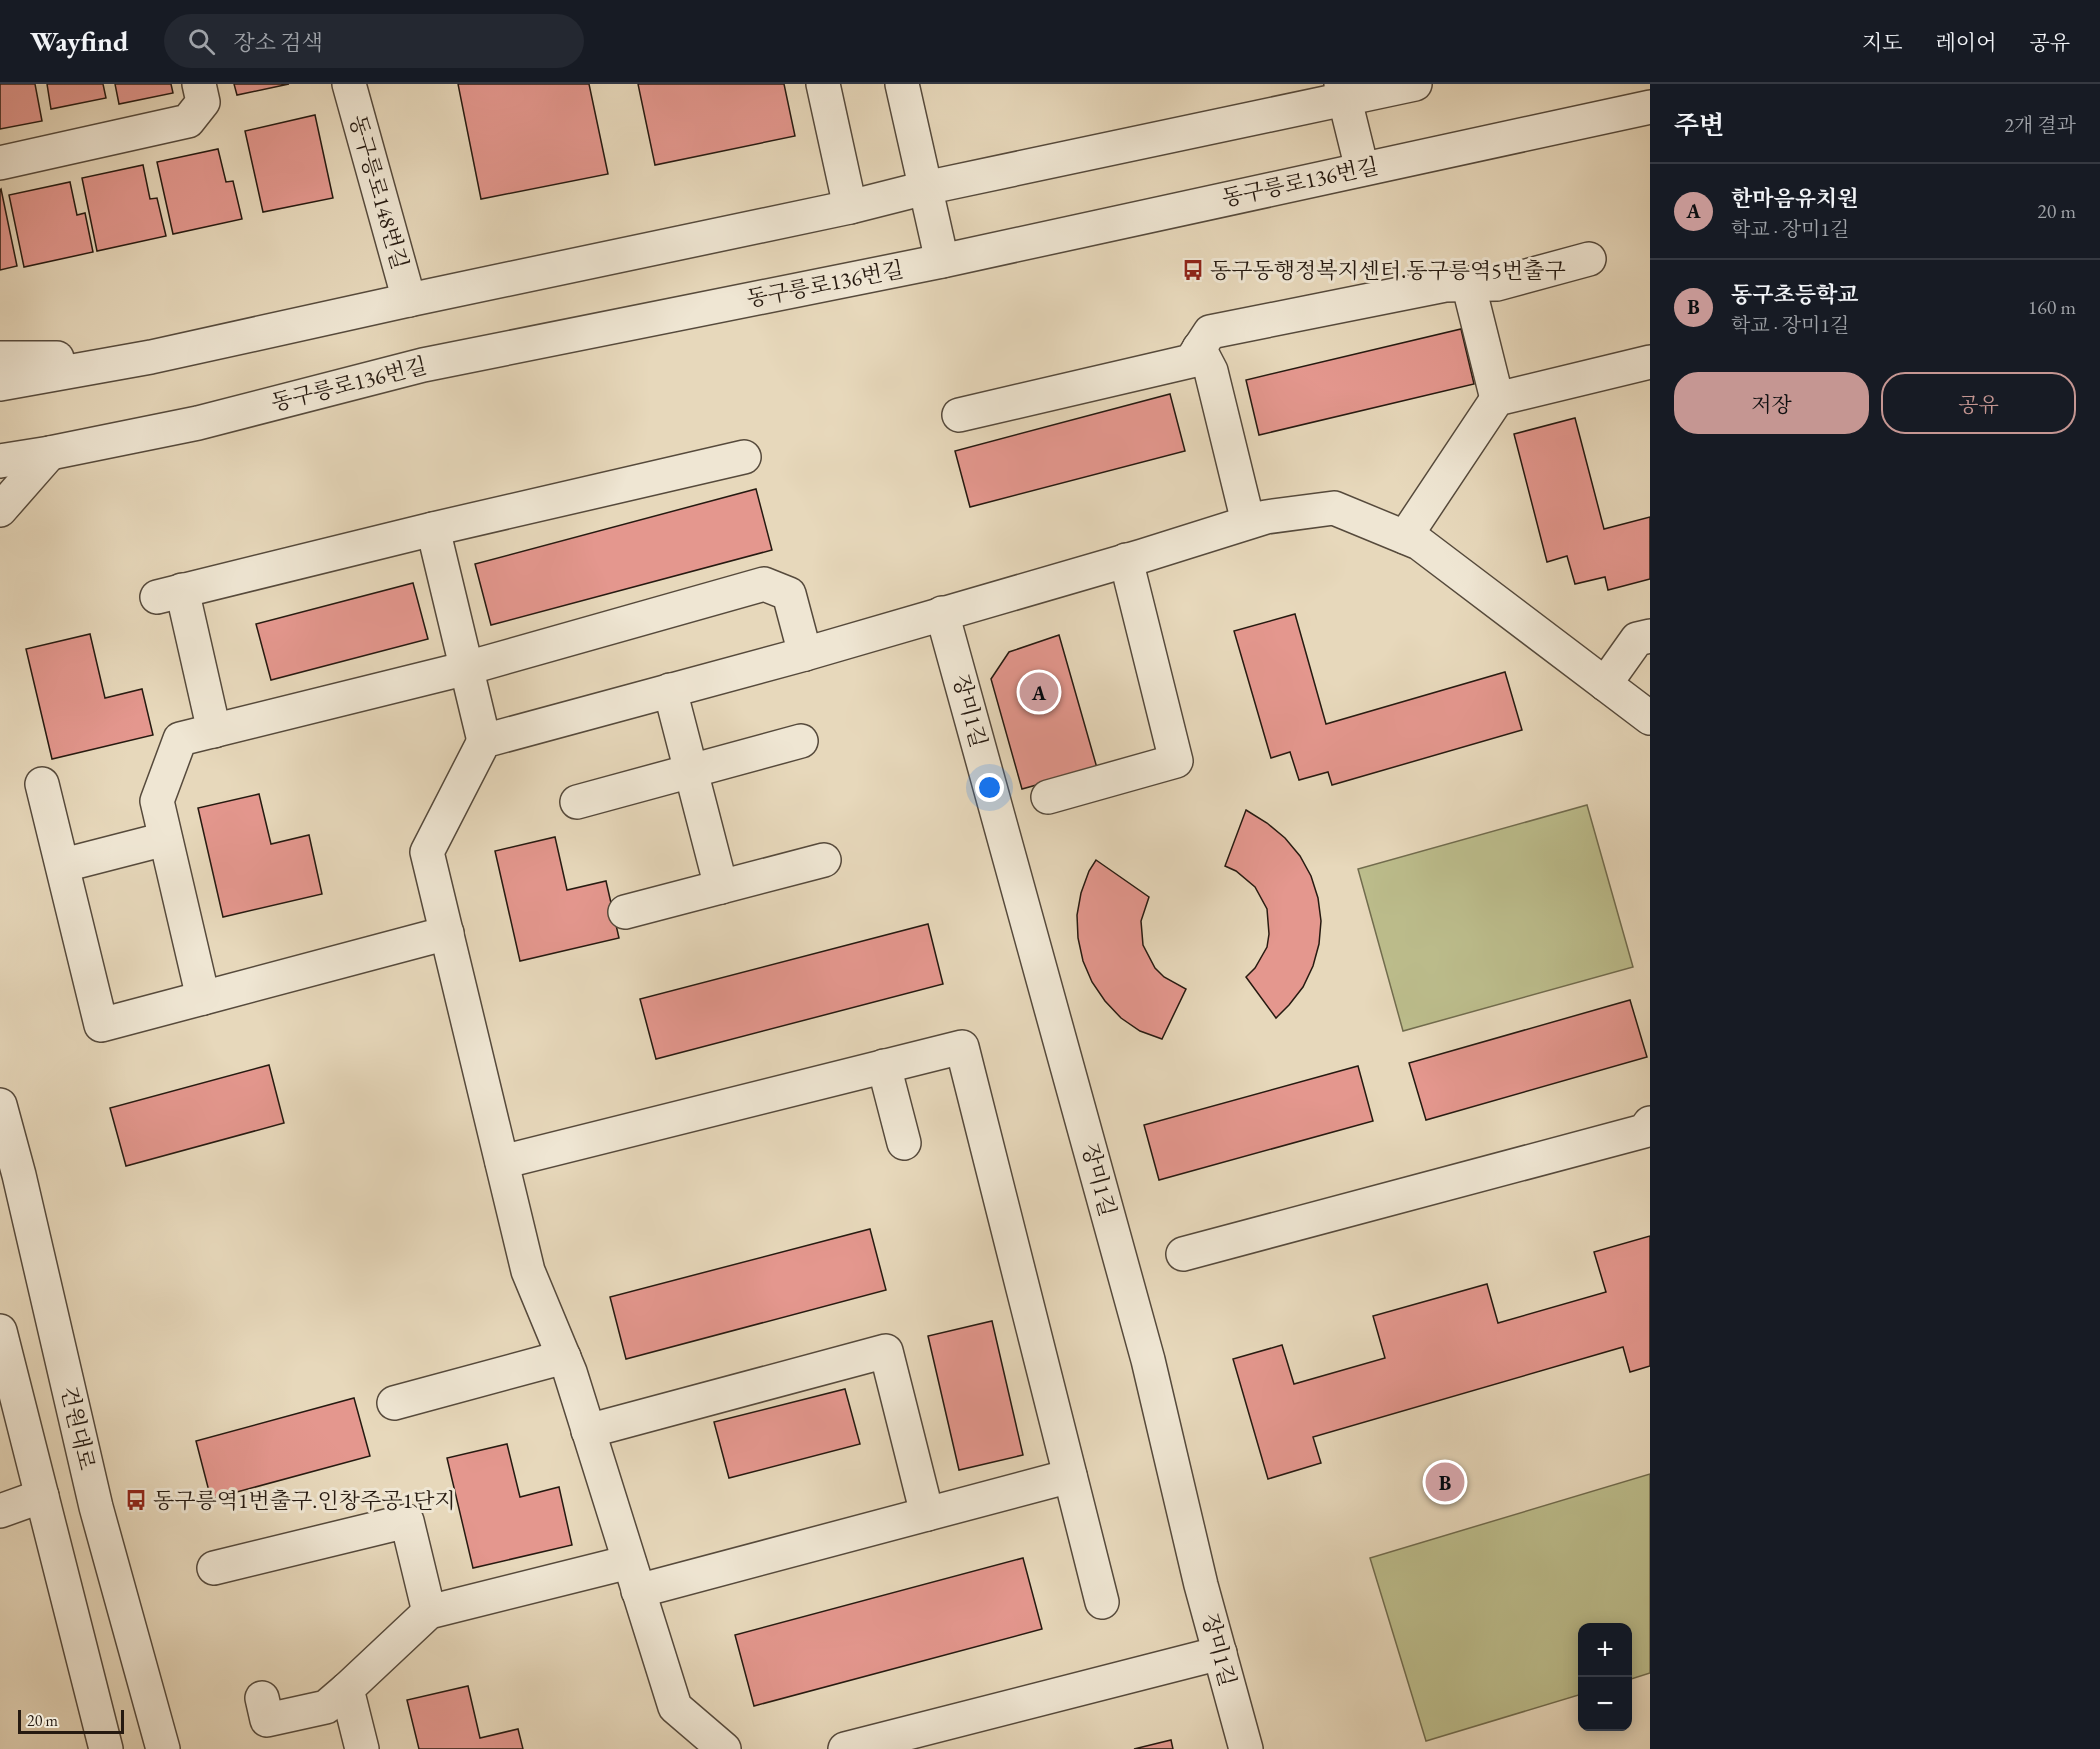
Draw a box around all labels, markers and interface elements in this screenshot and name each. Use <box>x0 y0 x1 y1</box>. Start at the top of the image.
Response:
search box <box>164 14 584 68</box>
text: Wayfind <box>30 23 128 59</box>
icon: search <box>185 25 218 58</box>
text: 장소 검색 <box>233 28 323 57</box>
text: 지도 <box>1862 29 1903 56</box>
text: 레이어 <box>1936 29 1996 56</box>
text: 공유 <box>2029 29 2070 56</box>
text: 주변 <box>1674 108 1724 142</box>
street label: 동구릉로148번길 <box>343 111 415 273</box>
text: 2개 결과 <box>2004 112 2076 138</box>
street label: 동구릉로136번길 <box>1219 151 1381 213</box>
text: 한마음유치원 <box>1731 184 1859 213</box>
text: A <box>1686 198 1701 224</box>
text: 20 m <box>2037 198 2076 224</box>
text: 학교 · 장미1길 <box>1731 216 1849 242</box>
street label: 동구릉로136번길 <box>744 255 906 313</box>
place label: 동구동행정복지센터.동구릉역5번출구 <box>1210 256 1566 285</box>
bus stop icon: 동구동행정복지센터.동구릉역5번출구 <box>1181 258 1205 282</box>
text: 동구초등학교 <box>1731 280 1859 309</box>
text: B <box>1687 294 1700 320</box>
text: 160 m <box>2028 294 2076 320</box>
text: 학교 · 장미1길 <box>1731 312 1849 338</box>
street label: 동구릉로136번길 <box>268 351 430 417</box>
button: 저장 <box>1674 372 1869 434</box>
button: 공유 <box>1881 372 2076 434</box>
pin: A <box>1020 670 1058 714</box>
street label: 장미1길 <box>946 671 994 751</box>
your location <box>975 773 1004 802</box>
street label: 장미1길 <box>1075 1140 1123 1220</box>
street label: 건원대로 <box>54 1383 102 1473</box>
pin: B <box>1426 1460 1464 1504</box>
place label: 동구릉역1번출구.인창주공1단지 <box>153 1486 455 1515</box>
bus stop icon: 동구릉역1번출구.인창주공1단지 <box>124 1488 148 1512</box>
street label: 장미1길 <box>1195 1610 1243 1690</box>
map controls <box>1578 1623 1632 1731</box>
button: + <box>1578 1623 1632 1677</box>
button: − <box>1578 1677 1632 1731</box>
scale bar <box>18 1707 124 1734</box>
text: 20 m <box>27 1710 58 1731</box>

